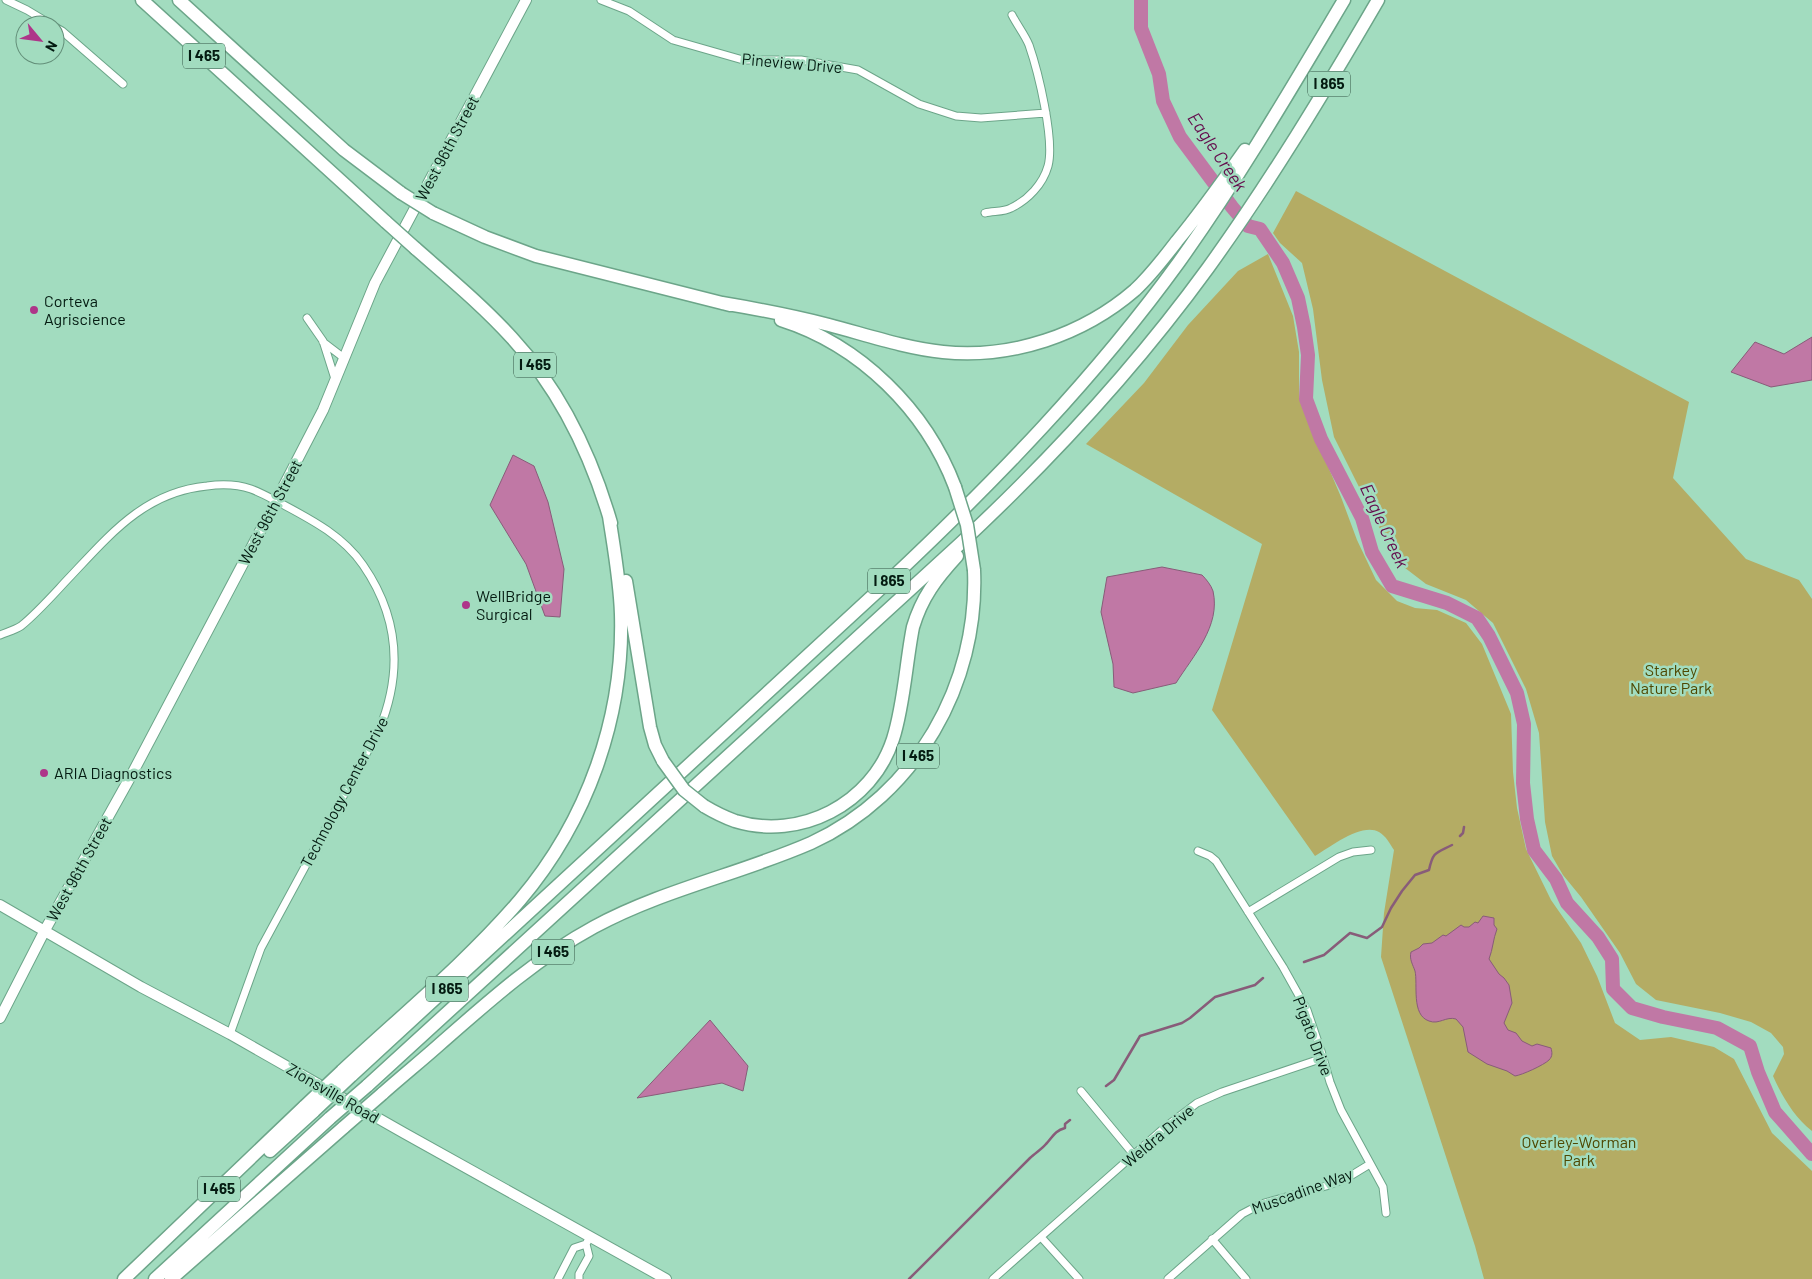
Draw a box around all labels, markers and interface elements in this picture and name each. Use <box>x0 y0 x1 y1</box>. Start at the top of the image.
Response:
north arrow <box>15 15 65 65</box>
text: N <box>42 38 61 55</box>
road number: I 465 <box>183 44 225 68</box>
street label: Pineview Drive <box>741 49 843 76</box>
road number: I 865 <box>1308 72 1350 96</box>
street label: West 96th Street <box>411 92 482 204</box>
water label: Eagle Creek <box>1183 108 1252 195</box>
place label: Corteva Agriscience <box>44 291 126 328</box>
marker: Corteva Agriscience <box>28 304 40 316</box>
road number: I 465 <box>514 352 556 378</box>
street label: West 96th Street <box>234 456 305 568</box>
water label: Eagle Creek <box>1356 480 1414 571</box>
road number: I 865 <box>868 568 910 594</box>
place label: WellBridge Surgical <box>476 586 551 623</box>
marker: WellBridge Surgical <box>460 599 472 611</box>
park label: Starkey Nature Park <box>1630 660 1712 697</box>
street label: Technology Center Drive <box>296 713 391 870</box>
road number: I 465 <box>897 744 939 768</box>
place label: ARIA Diagnostics <box>54 763 172 782</box>
marker: ARIA Diagnostics <box>38 767 50 779</box>
street label: West 96th Street <box>42 813 115 924</box>
road number: I 465 <box>532 940 574 964</box>
road number: I 865 <box>426 976 468 1002</box>
street label: Pigato Drive <box>1290 993 1337 1078</box>
street label: Zionsville Road <box>284 1058 383 1127</box>
street label: Weldra Drive <box>1118 1100 1197 1171</box>
park label: Overley-Worman Park <box>1522 1132 1636 1169</box>
street label: Muscadine Way <box>1249 1163 1355 1218</box>
road number: I 465 <box>198 1176 240 1202</box>

